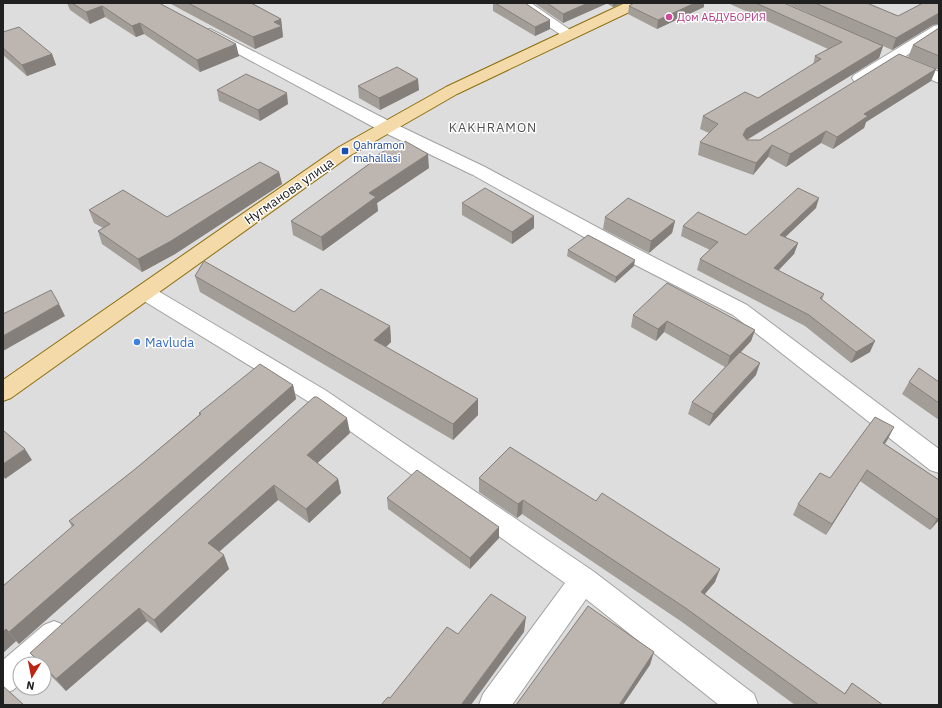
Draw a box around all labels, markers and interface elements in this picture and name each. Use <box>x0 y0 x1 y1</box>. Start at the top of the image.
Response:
place label: Дом АБДУБОРИЯ <box>677 10 766 24</box>
marker: Дом АБДУБОРИЯ <box>664 12 674 22</box>
district label: KAKHRAMON <box>449 119 537 136</box>
place label: Qahramon mahallasi <box>353 138 405 165</box>
marker: Qahramon mahallasi <box>340 146 350 156</box>
street label: Нугманова улица <box>241 154 337 228</box>
place label: Mavluda <box>145 334 194 351</box>
marker: Mavluda <box>132 337 142 347</box>
north arrow <box>12 656 52 696</box>
text: N <box>25 678 35 693</box>

